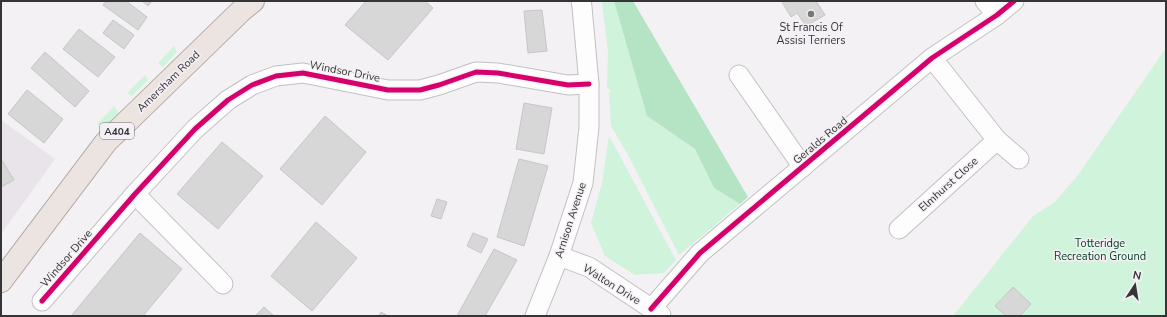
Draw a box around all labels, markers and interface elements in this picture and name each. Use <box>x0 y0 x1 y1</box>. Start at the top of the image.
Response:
marker: St Francis Of Assisi Terriers <box>806 9 816 19</box>
place label: St Francis Of Assisi Terriers <box>777 20 845 48</box>
street label: Amersham Road <box>134 47 203 115</box>
street label: Windsor Drive <box>308 57 382 86</box>
street label: Geralds Road <box>790 113 851 168</box>
road number: A404 <box>100 123 134 139</box>
street label: Elmhurst Close <box>915 154 981 215</box>
street label: Arnison Avenue <box>551 180 590 260</box>
street label: Windsor Drive <box>37 226 96 290</box>
park label: Totteridge Recreation Ground <box>1054 236 1146 264</box>
street label: Walton Drive <box>580 261 644 308</box>
north arrow <box>1115 265 1155 305</box>
text: N <box>1131 268 1143 284</box>

